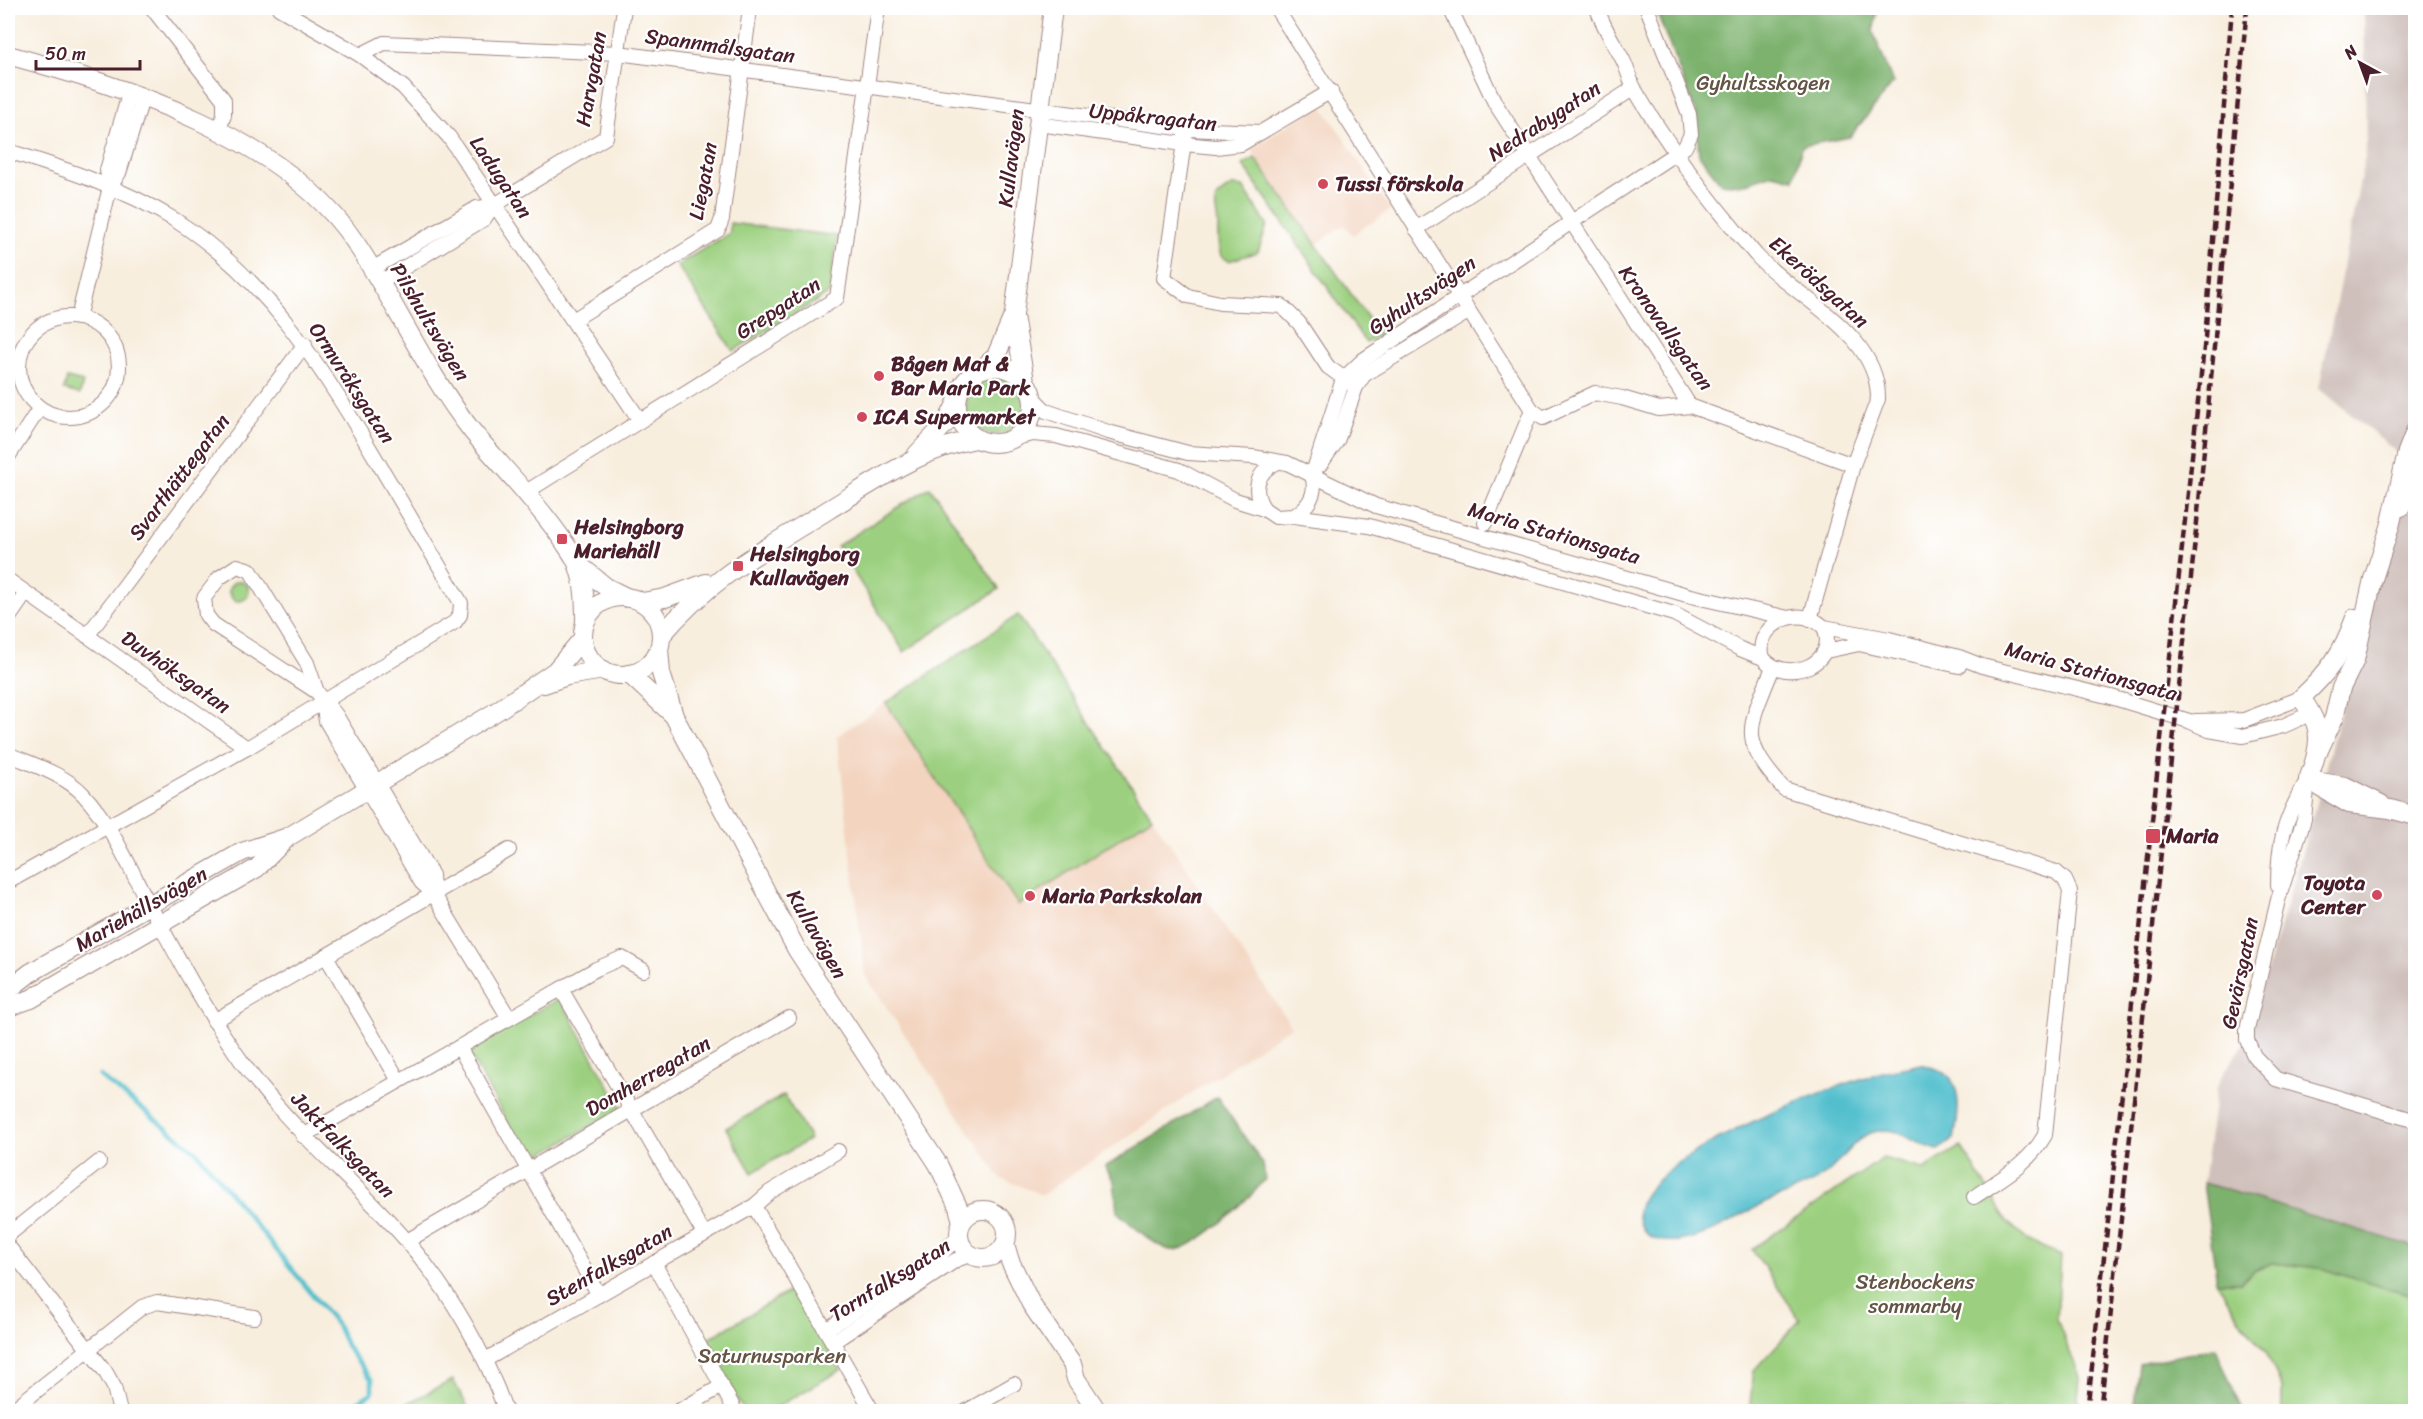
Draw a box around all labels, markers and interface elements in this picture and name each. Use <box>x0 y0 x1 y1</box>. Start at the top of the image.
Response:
street label: Spannmålsgatan <box>643 17 797 75</box>
street label: Harvgatan <box>564 28 618 130</box>
scale bar <box>36 33 140 71</box>
north arrow <box>2330 33 2390 93</box>
text: N <box>2336 37 2365 67</box>
text: 50 m <box>45 38 86 70</box>
park label: Gyhultsskogen <box>1696 64 1830 102</box>
street label: Nedrabygatan <box>1479 70 1609 172</box>
street label: Uppåkragatan <box>1087 91 1219 143</box>
street label: Kullavägen <box>986 107 1036 209</box>
street label: Ladugatan <box>459 127 543 227</box>
street label: Liegatan <box>677 139 729 223</box>
place label: Tussi förskola <box>1335 165 1464 203</box>
marker: Tussi förskola <box>1316 177 1330 191</box>
street label: Ekerödsgatan <box>1760 226 1878 338</box>
street label: Gyhultsvägen <box>1360 245 1484 345</box>
street label: Pilshultsvägen <box>379 255 481 389</box>
street label: Kronovallsgatan <box>1608 257 1724 399</box>
street label: Grepgatan <box>727 266 829 350</box>
street label: Ormvråksgatan <box>298 314 406 452</box>
place label: Bågen Mat & Bar Maria Park <box>891 345 1031 407</box>
marker: Bågen Mat & Bar Maria Park <box>872 369 886 383</box>
place label: ICA Supermarket <box>873 398 1037 436</box>
street label: Svarthättegatan <box>118 405 240 549</box>
marker: ICA Supermarket <box>855 410 869 424</box>
street label: Maria Stationsgata <box>1463 490 1645 576</box>
place label: Helsingborg Mariehäll <box>573 508 684 570</box>
marker: Helsingborg Mariehäll <box>555 532 569 546</box>
place label: Helsingborg Kullavägen <box>749 535 860 597</box>
marker: Helsingborg Kullavägen <box>731 559 745 573</box>
street label: Duvhöksgatan <box>113 620 239 724</box>
street label: Maria Stationsgata <box>2000 630 2182 712</box>
place label: Maria <box>2165 817 2219 855</box>
marker: Maria <box>2144 827 2162 845</box>
street label: Mariehällsvägen <box>67 855 215 963</box>
place label: Toyota Center <box>2300 864 2366 926</box>
place label: Maria Parkskolan <box>1041 877 1203 915</box>
street label: Kullavägen <box>776 882 858 986</box>
marker: Toyota Center <box>2370 888 2384 902</box>
marker: Maria Parkskolan <box>1023 889 1037 903</box>
street label: Gevärsgatan <box>2210 913 2270 1033</box>
street label: Domherregatan <box>578 1025 718 1127</box>
street label: Jaktfalksgatan <box>281 1081 405 1208</box>
street label: Stenfalksgatan <box>538 1213 680 1317</box>
street label: Tornfalksgatan <box>821 1227 959 1333</box>
park label: Stenbockens sommarby <box>1855 1263 1975 1325</box>
park label: Saturnusparken <box>698 1337 846 1375</box>

